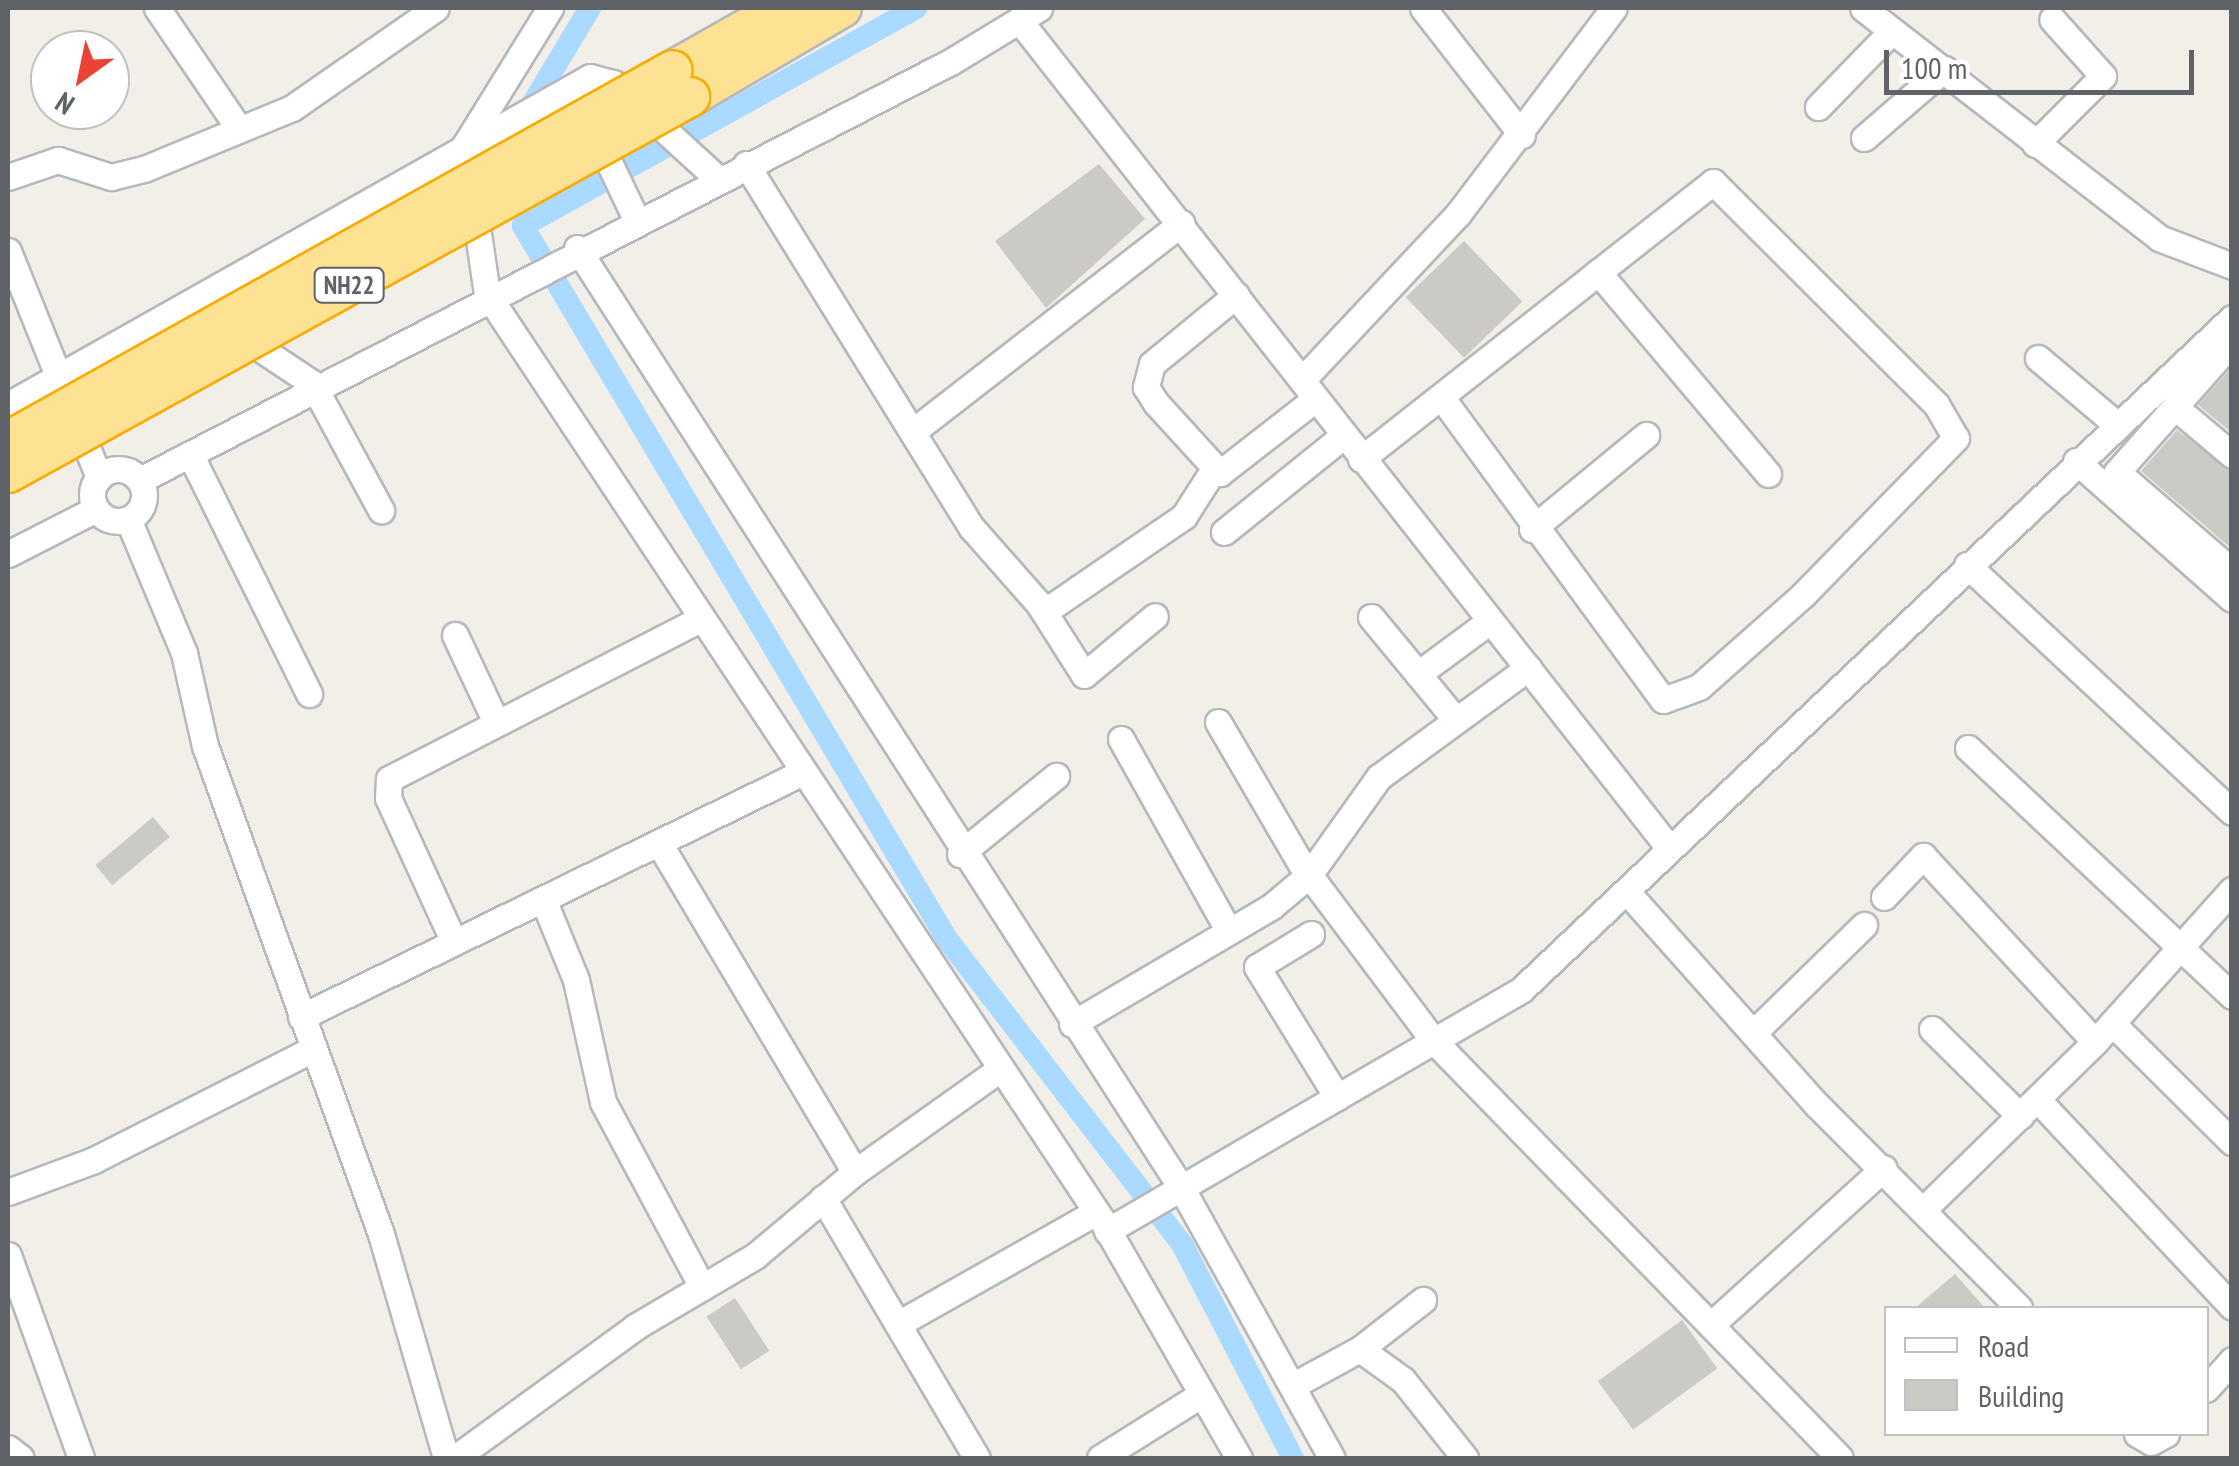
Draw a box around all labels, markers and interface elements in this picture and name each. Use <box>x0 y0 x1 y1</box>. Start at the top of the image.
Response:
north arrow <box>30 30 130 130</box>
scale bar <box>1889 30 2199 92</box>
text: 100 m <box>1901 48 1967 87</box>
text: N <box>48 84 81 124</box>
road number: NH22 <box>312 265 386 305</box>
legend <box>1884 1306 2209 1436</box>
text: Road <box>1978 1326 2029 1365</box>
text: Building <box>1978 1376 2064 1415</box>

